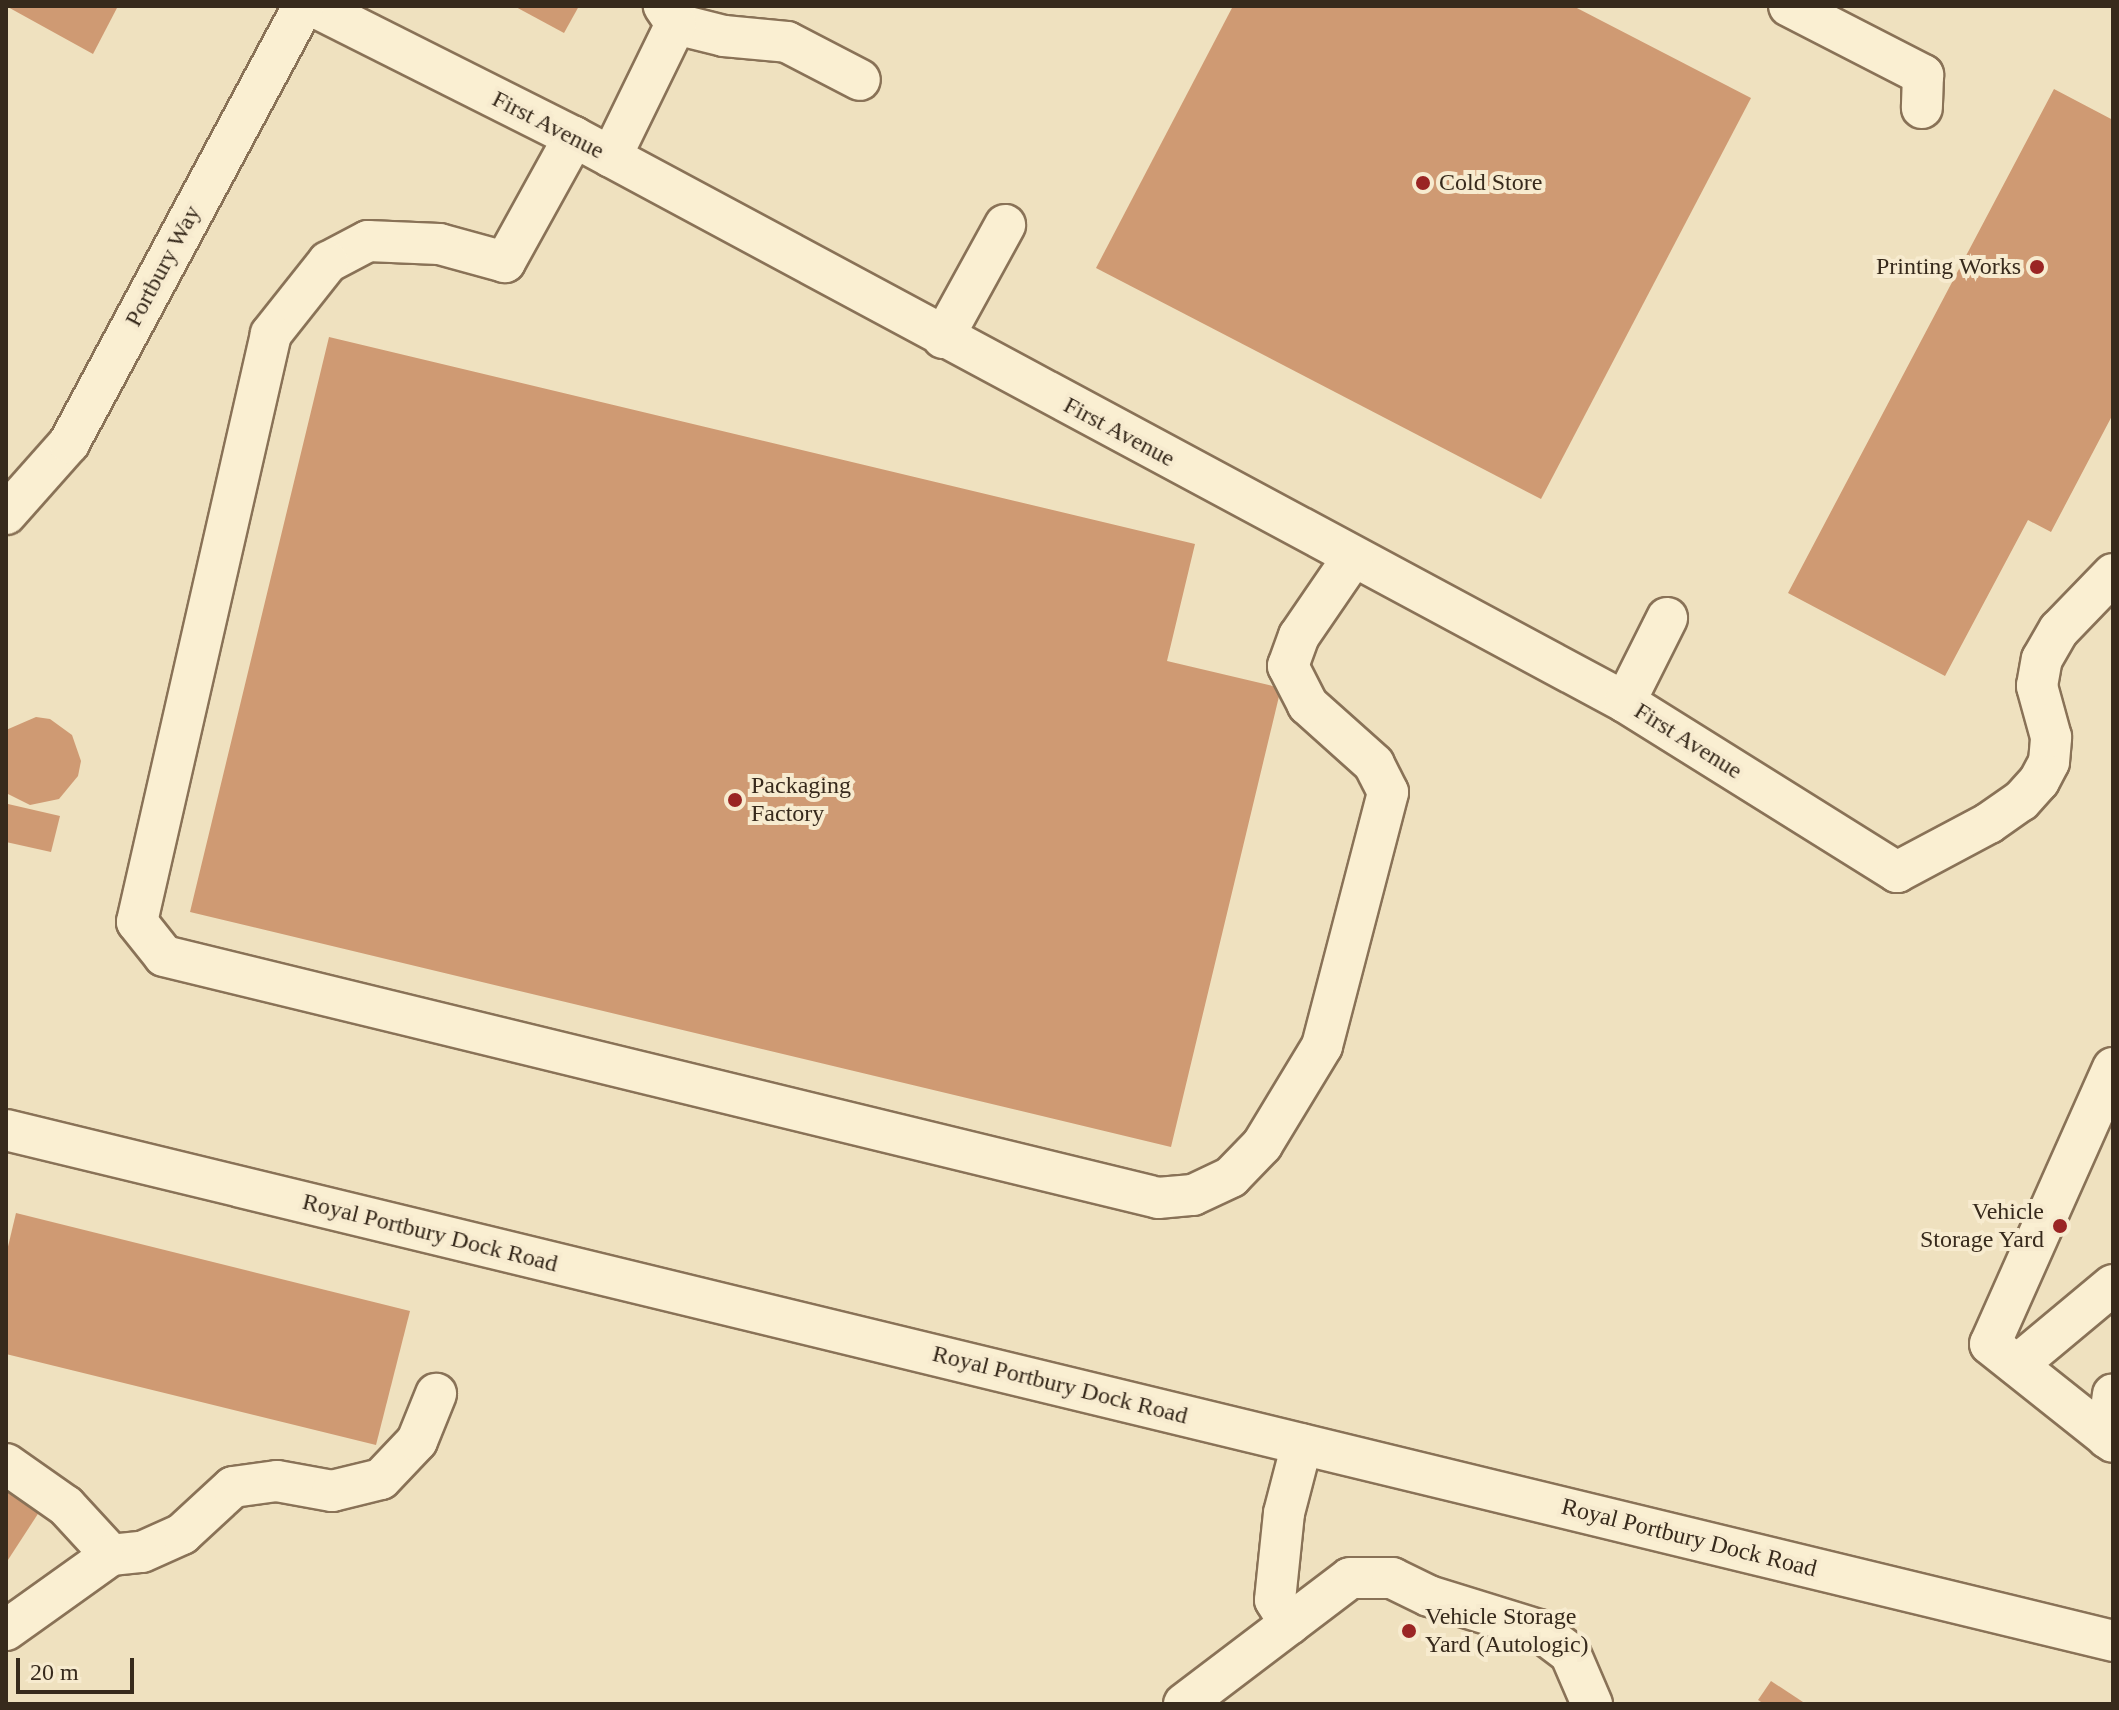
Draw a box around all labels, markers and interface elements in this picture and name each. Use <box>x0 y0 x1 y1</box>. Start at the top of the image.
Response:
street label: First Avenue <box>487 84 609 166</box>
place label: Cold Store <box>1439 169 1542 197</box>
marker: Cold Store <box>1414 174 1432 192</box>
street label: Portbury Way <box>119 200 207 332</box>
place label: Printing Works <box>1876 253 2021 281</box>
marker: Printing Works <box>2028 258 2046 276</box>
street label: First Avenue <box>1058 390 1180 474</box>
street label: First Avenue <box>1628 696 1748 786</box>
place label: Packaging Factory <box>751 772 851 828</box>
marker: Packaging Factory <box>726 791 744 809</box>
street label: Royal Portbury Dock Road <box>299 1187 561 1279</box>
place label: Vehicle Storage Yard <box>1919 1198 2044 1254</box>
marker: Vehicle Storage Yard <box>2051 1217 2069 1235</box>
street label: Royal Portbury Dock Road <box>929 1339 1191 1431</box>
street label: Royal Portbury Dock Road <box>1558 1492 1820 1584</box>
place label: Vehicle Storage Yard (Autologic) <box>1425 1603 1589 1659</box>
marker: Vehicle Storage Yard (Autologic) <box>1400 1622 1418 1640</box>
scale bar <box>20 1642 138 1692</box>
text: 20 m <box>30 1659 79 1685</box>

